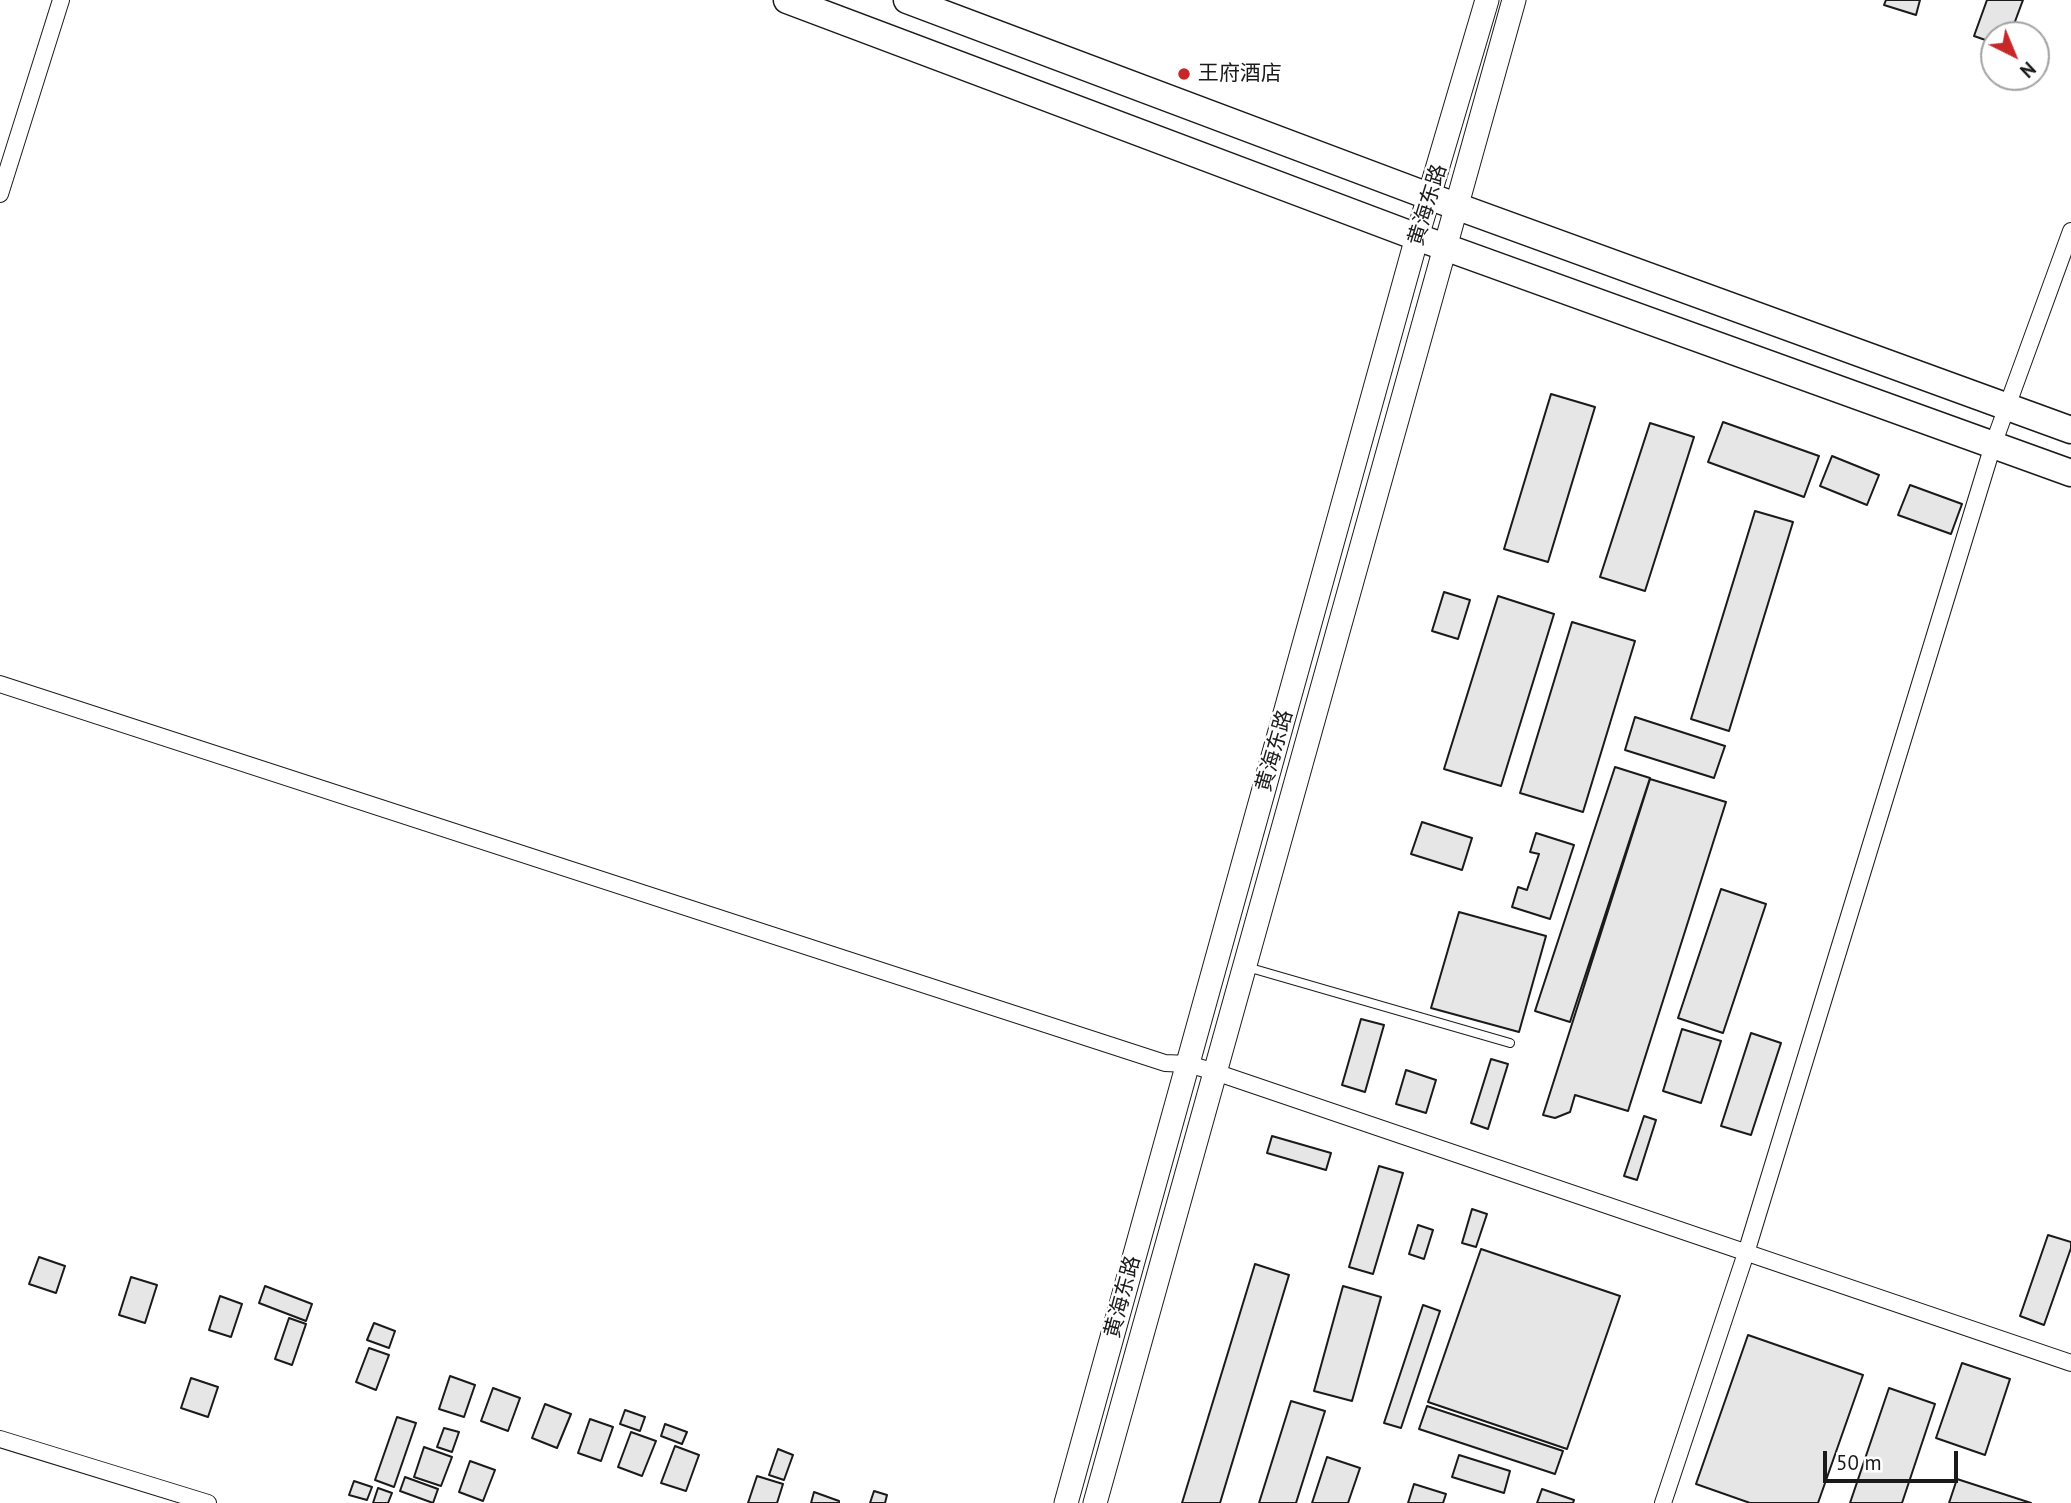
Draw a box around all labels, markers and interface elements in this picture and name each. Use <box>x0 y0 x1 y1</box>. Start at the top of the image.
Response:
north arrow <box>1980 21 2050 91</box>
text: N <box>2015 57 2041 83</box>
place label: 王府酒店 <box>1198 61 1282 87</box>
marker: 王府酒店 <box>1176 66 1192 82</box>
street label: 黄海东路 <box>1404 161 1452 249</box>
street label: 黄海东路 <box>1251 707 1299 795</box>
street label: 黄海东路 <box>1100 1253 1146 1341</box>
scale bar <box>1826 1436 1961 1480</box>
text: 50 m <box>1836 1449 1882 1476</box>

